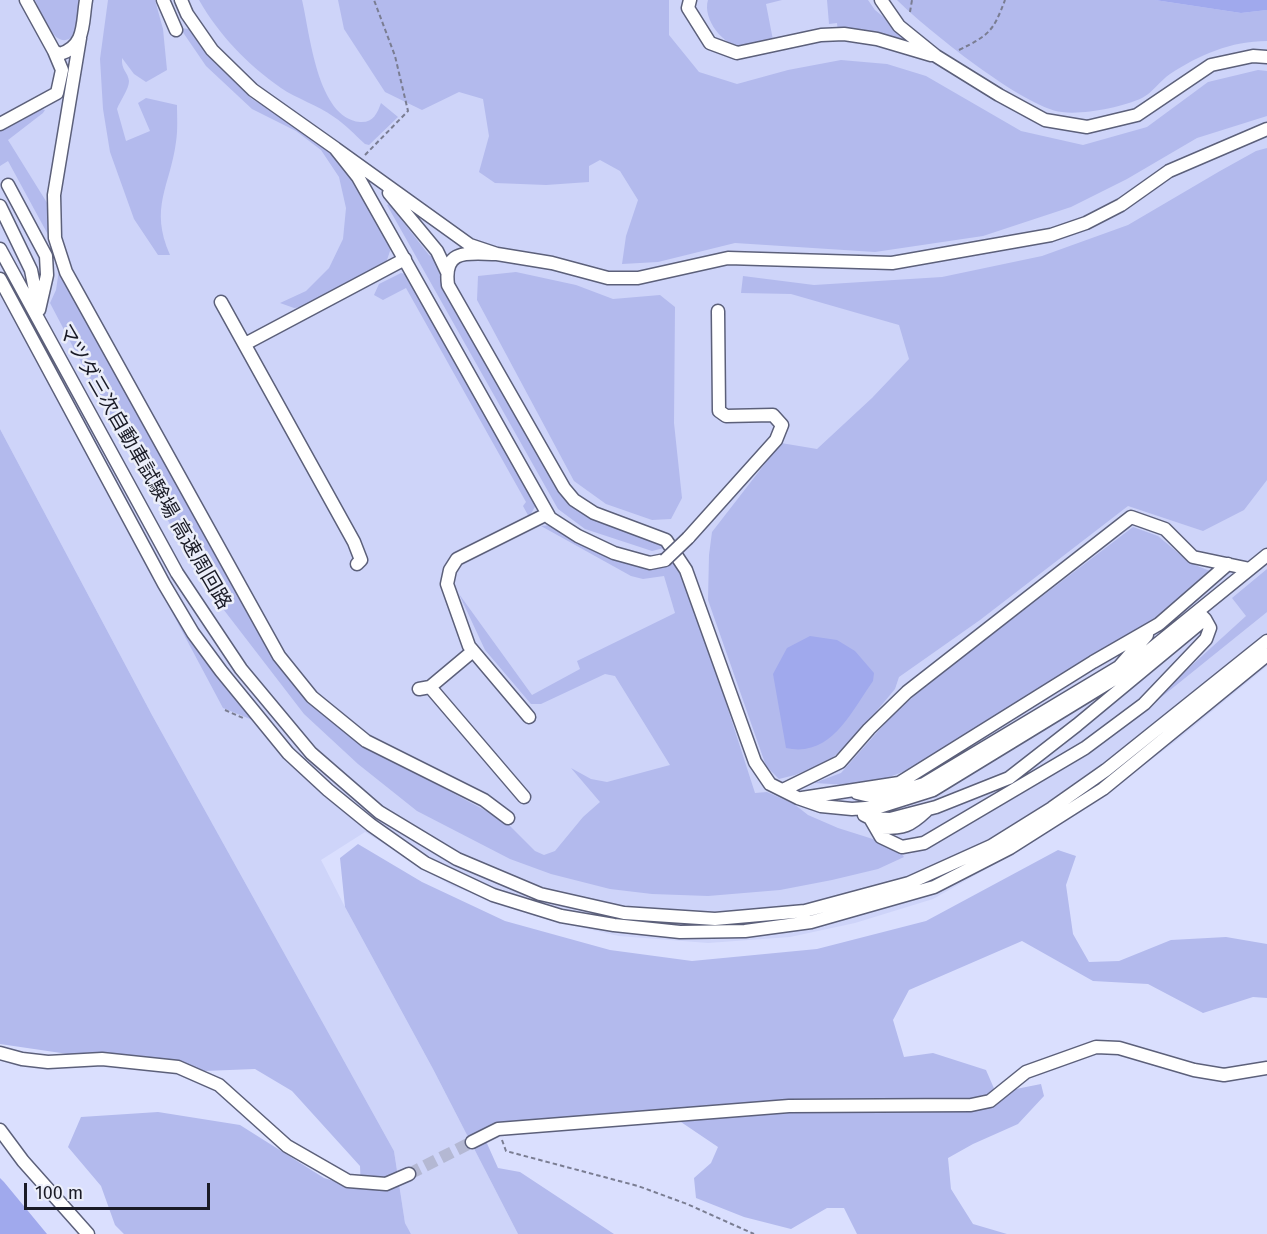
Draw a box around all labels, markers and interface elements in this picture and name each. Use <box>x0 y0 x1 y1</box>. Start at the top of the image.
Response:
street label: マツダ三次自動車試験場 高速周回路 <box>52 320 236 614</box>
scale bar <box>27 1171 213 1209</box>
text: 100 m <box>35 1182 83 1204</box>

